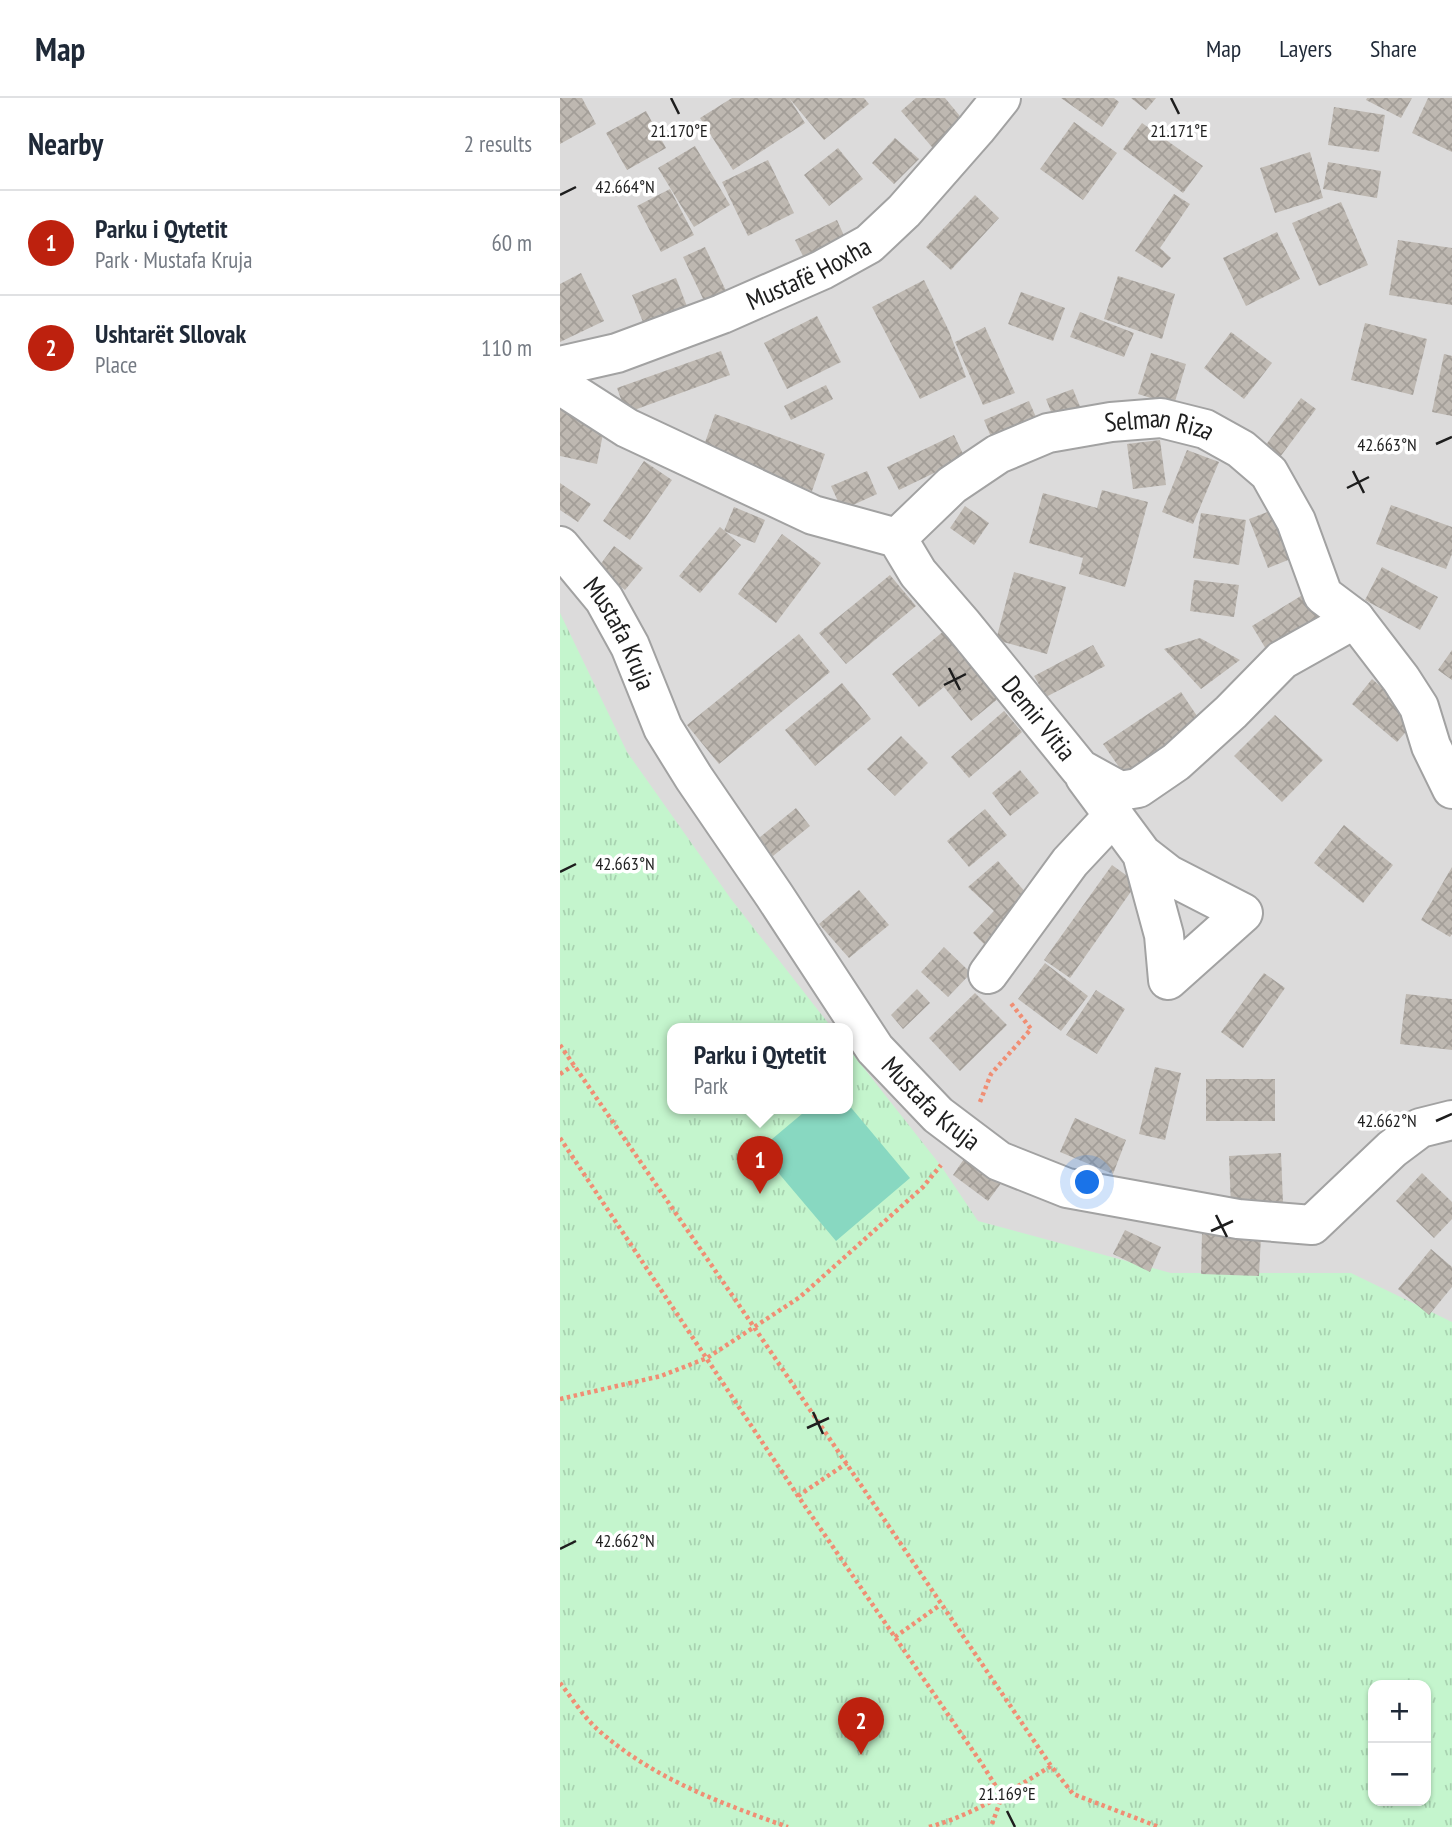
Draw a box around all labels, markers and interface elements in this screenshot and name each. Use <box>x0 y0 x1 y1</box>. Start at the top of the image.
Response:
text: Map <box>35 27 85 70</box>
text: Map <box>1206 33 1241 64</box>
text: Layers <box>1279 33 1332 64</box>
text: Share <box>1370 33 1417 64</box>
text: 21.170°E <box>650 119 708 142</box>
text: 21.171°E <box>1150 119 1208 142</box>
text: Nearby <box>28 124 103 163</box>
text: 2 results <box>464 129 532 158</box>
text: 42.664°N <box>595 175 655 198</box>
text: Parku i Qytetit <box>95 212 228 245</box>
text: 1 <box>46 228 57 257</box>
text: 60 m <box>491 228 532 257</box>
street label: Mustafë Hoxha <box>741 229 876 317</box>
text: Park · Mustafa Kruja <box>95 245 252 274</box>
text: Ushtarët Sllovak <box>95 317 246 350</box>
text: 2 <box>46 333 57 362</box>
text: 110 m <box>481 333 532 362</box>
text: Place <box>95 350 137 379</box>
street label: Selman Riza <box>1102 401 1221 447</box>
text: 42.663°N <box>1357 433 1417 456</box>
street label: Mustafa Kruja <box>577 570 663 695</box>
street label: Demir Vitia <box>995 669 1084 767</box>
text: 42.663°N <box>595 852 655 875</box>
popup <box>667 1023 853 1114</box>
text: Parku i Qytetit <box>694 1038 826 1071</box>
street label: Mustafa Kruja <box>875 1049 987 1157</box>
text: Park <box>694 1071 728 1100</box>
text: 42.662°N <box>1357 1109 1417 1132</box>
pin: 1 <box>737 1136 783 1194</box>
your location <box>1070 1165 1104 1199</box>
text: 42.662°N <box>595 1529 655 1552</box>
map controls <box>1368 1680 1431 1806</box>
button: + <box>1368 1680 1431 1743</box>
pin: 2 <box>838 1697 884 1755</box>
button: − <box>1368 1743 1431 1806</box>
text: 21.169°E <box>978 1782 1036 1805</box>

